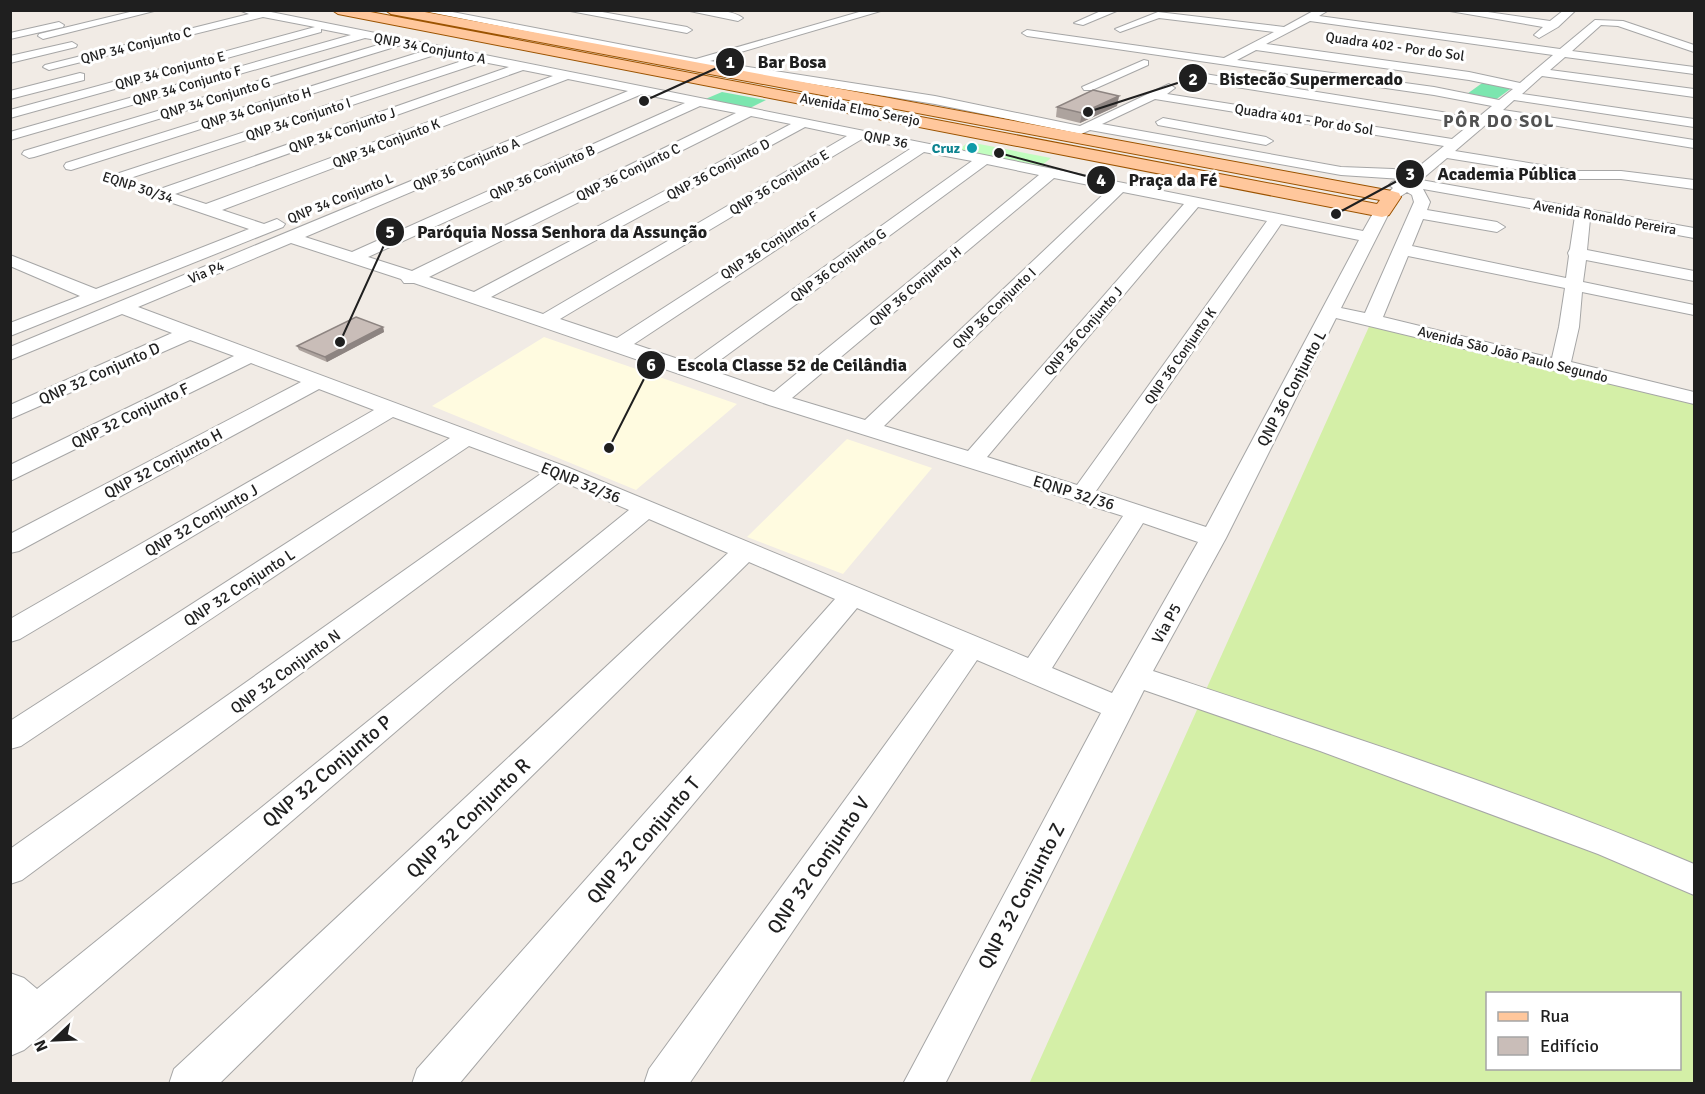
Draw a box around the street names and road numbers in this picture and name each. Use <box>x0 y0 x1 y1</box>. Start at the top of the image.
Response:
street label: QNP 34 Conjunto C <box>79 23 193 68</box>
street label: Quadra 402 - Por do Sol <box>1324 28 1466 65</box>
street label: QNP 34 Conjunto A <box>372 29 488 68</box>
street label: QNP 34 Conjunto E <box>113 48 227 93</box>
street label: QNP 34 Conjunto F <box>131 62 244 109</box>
street label: QNP 34 Conjunto G <box>158 74 272 123</box>
street label: QNP 34 Conjunto H <box>199 84 314 133</box>
street label: Avenida Elmo Serejo <box>798 90 921 129</box>
street label: QNP 34 Conjunto I <box>243 94 353 144</box>
street label: Quadra 401 - Por do Sol <box>1233 100 1375 139</box>
street label: QNP 34 Conjunto J <box>287 104 398 157</box>
street label: QNP 34 Conjunto K <box>330 115 443 172</box>
street label: QNP 36 <box>862 127 910 152</box>
street label: QNP 36 Conjunto A <box>410 134 522 195</box>
street label: QNP 36 Conjunto D <box>664 135 773 204</box>
street label: QNP 36 Conjunto C <box>573 140 683 205</box>
street label: QNP 36 Conjunto B <box>487 142 598 203</box>
street label: QNP 36 Conjunto E <box>726 146 832 219</box>
street label: EQNP 30/34 <box>100 168 176 207</box>
street label: QNP 34 Conjunto L <box>285 169 396 227</box>
street label: Avenida Ronaldo Pereira <box>1532 197 1678 238</box>
street label: QNP 36 Conjunto F <box>717 208 821 283</box>
street label: QNP 36 Conjunto G <box>787 225 890 306</box>
street label: QNP 36 Conjunto H <box>866 243 965 330</box>
street label: Via P4 <box>186 257 227 288</box>
street label: QNP 36 Conjunto I <box>949 264 1040 353</box>
street label: QNP 36 Conjunto J <box>1040 284 1126 379</box>
street label: QNP 36 Conjunto K <box>1141 304 1220 408</box>
street label: Avenida São João Paulo Segundo <box>1416 323 1610 386</box>
street label: QNP 36 Conjunto L <box>1253 327 1331 450</box>
street label: QNP 32 Conjunto D <box>36 338 163 410</box>
street label: QNP 32 Conjunto F <box>68 379 193 453</box>
street label: QNP 32 Conjunto H <box>101 424 226 504</box>
street label: EQNP 32/36 <box>538 458 623 508</box>
street label: EQNP 32/36 <box>1031 471 1117 515</box>
street label: QNP 32 Conjunto J <box>141 480 262 561</box>
street label: QNP 32 Conjunto L <box>180 544 299 631</box>
street label: Via P5 <box>1148 600 1186 647</box>
street label: QNP 32 Conjunto N <box>227 625 345 719</box>
street label: QNP 32 Conjunto P <box>257 710 397 833</box>
street label: QNP 32 Conjunto R <box>401 753 536 884</box>
street label: QNP 32 Conjunto T <box>581 771 706 909</box>
street label: QNP 32 Conjunto V <box>762 791 875 939</box>
street label: QNP 32 Conjunto Z <box>972 819 1070 974</box>

